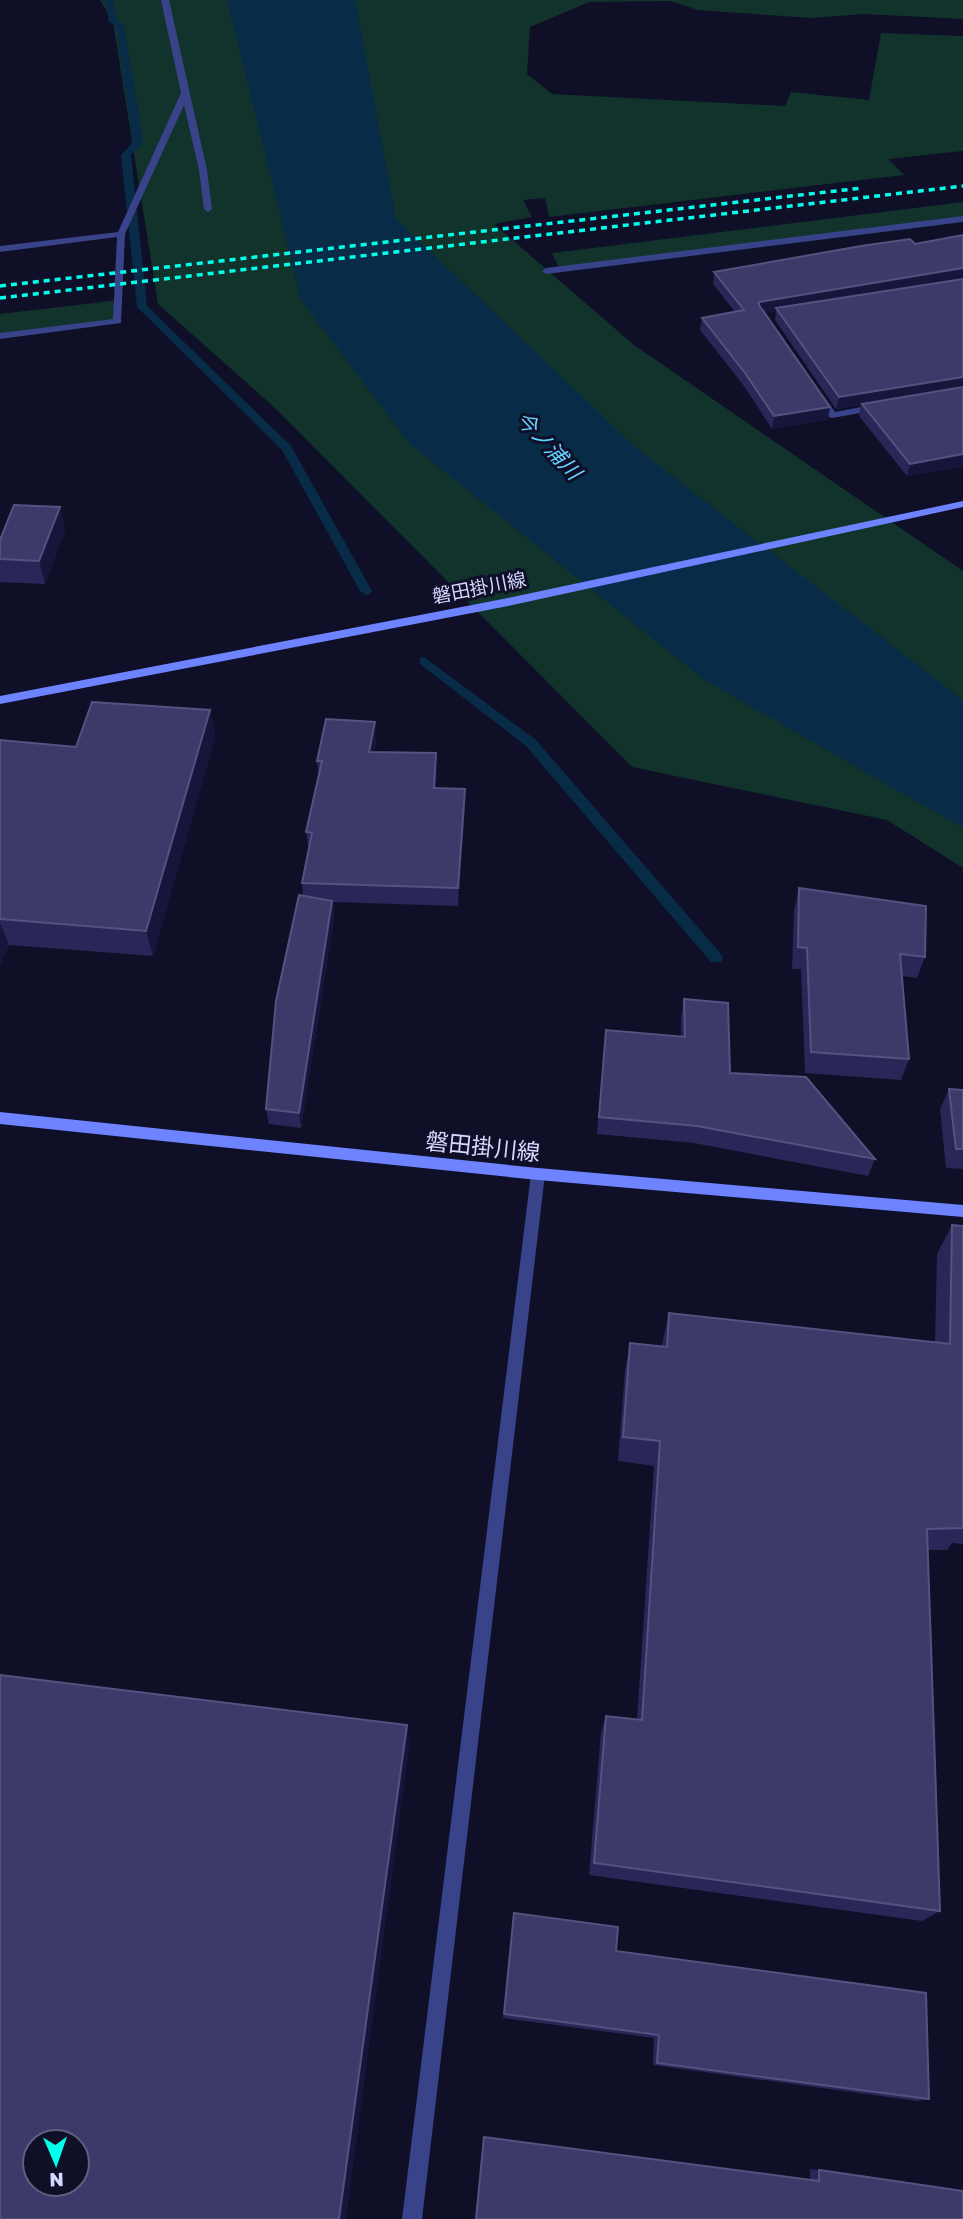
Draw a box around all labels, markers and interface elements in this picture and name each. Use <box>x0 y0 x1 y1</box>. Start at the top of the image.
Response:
water label: 今ノ浦川 <box>511 405 589 486</box>
street label: 磐田掛川線 <box>430 567 528 607</box>
street label: 磐田掛川線 <box>424 1126 542 1166</box>
north arrow <box>21 2128 91 2198</box>
text: N <box>49 2169 64 2192</box>

